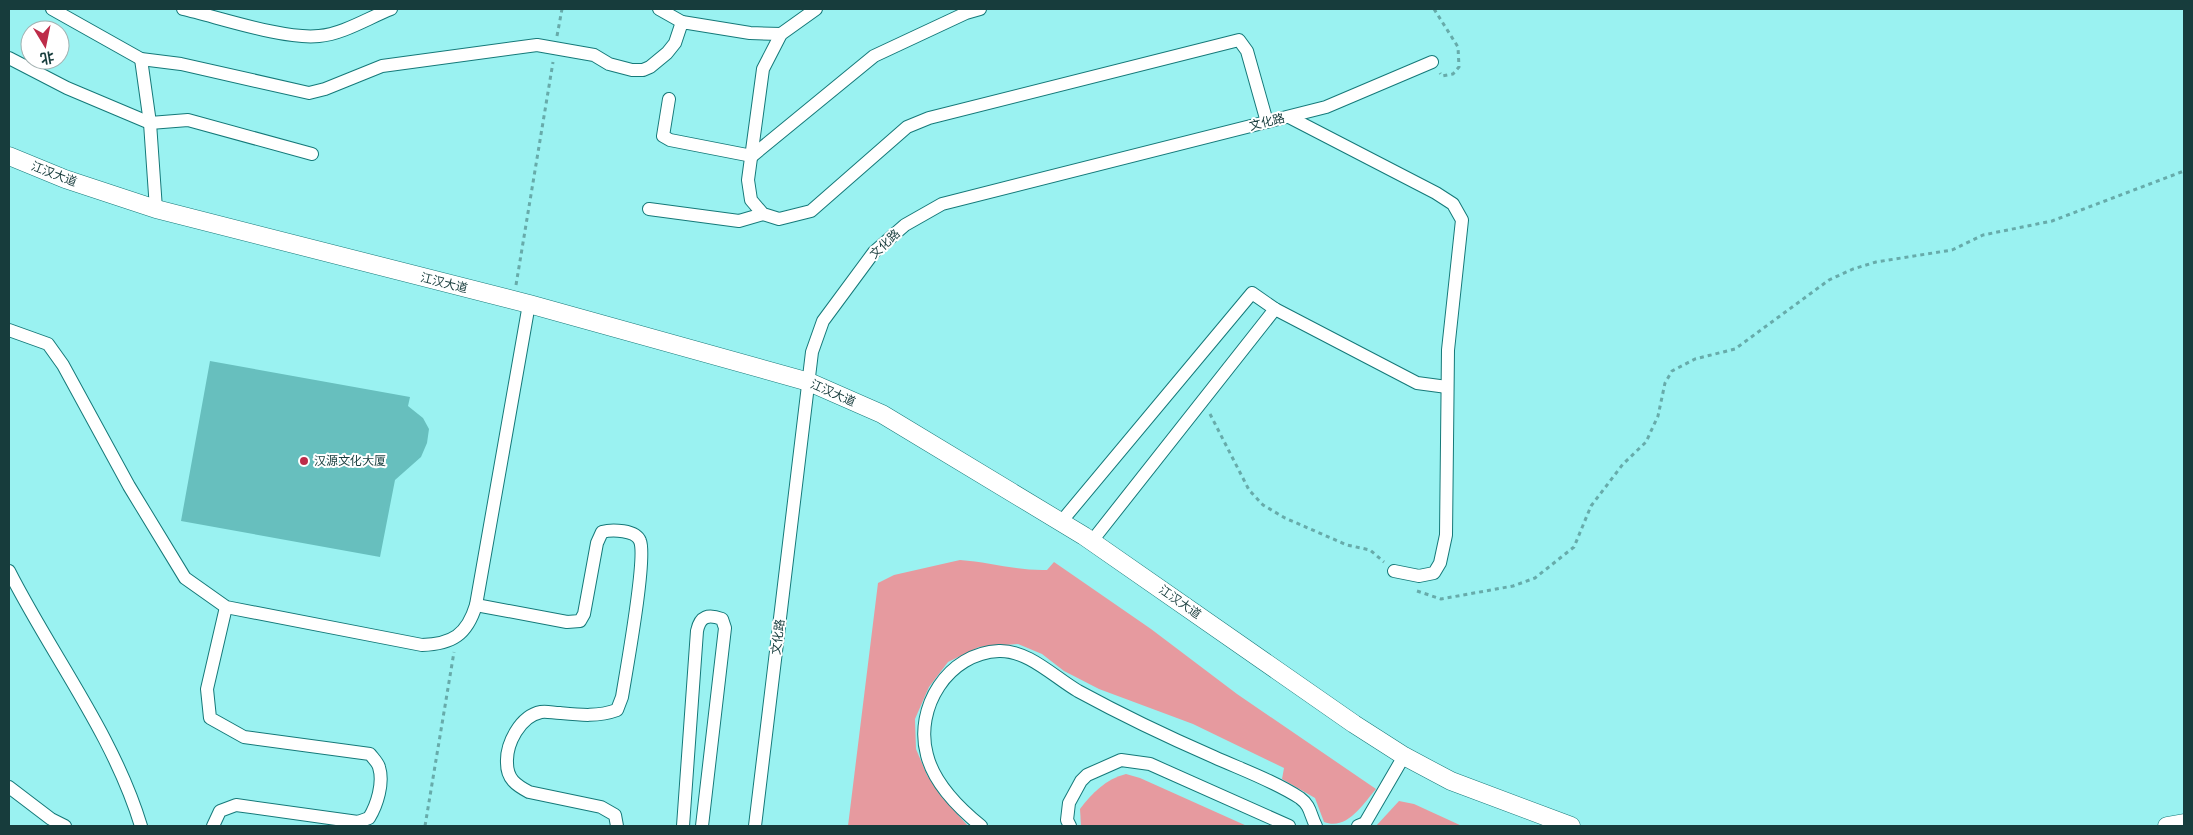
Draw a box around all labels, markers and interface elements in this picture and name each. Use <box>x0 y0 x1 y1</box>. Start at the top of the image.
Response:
north arrow <box>20 20 70 70</box>
text: 北 <box>39 49 56 68</box>
street label: 文化路 <box>1248 110 1286 132</box>
street label: 江汉大道 <box>29 158 79 188</box>
street label: 文化路 <box>866 226 902 261</box>
street label: 江汉大道 <box>419 269 469 295</box>
street label: 江汉大道 <box>809 376 858 408</box>
place label: 汉源文化大厦 <box>314 453 386 467</box>
marker: 汉源文化大厦 <box>298 455 310 467</box>
street label: 江汉大道 <box>1157 582 1204 621</box>
street label: 文化路 <box>768 618 786 656</box>

